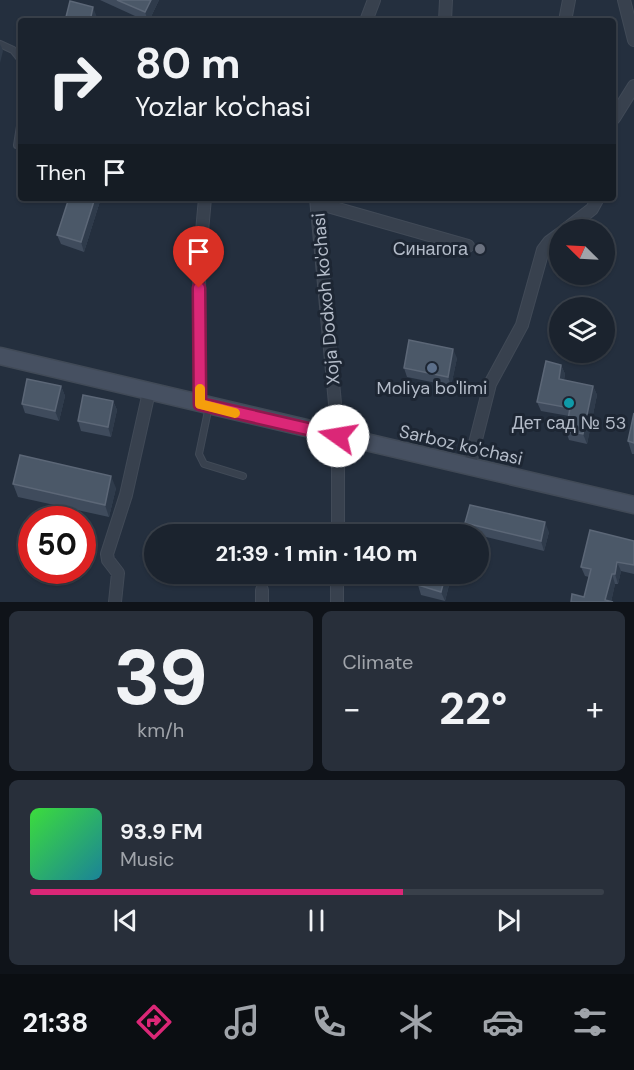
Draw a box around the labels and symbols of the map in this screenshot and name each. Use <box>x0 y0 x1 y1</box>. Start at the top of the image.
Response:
street label: Xoja Dodxoh ko'chasi <box>307 212 345 386</box>
north arrow <box>549 219 615 285</box>
pin <box>173 226 224 288</box>
place label: Синагога <box>393 237 469 261</box>
marker: Синагога <box>473 242 487 256</box>
marker: Moliya bo'limi <box>425 361 439 375</box>
place label: Moliya bo'limi <box>377 376 487 400</box>
marker: Дет сад № 53 <box>562 396 576 410</box>
position arrow <box>306 404 370 468</box>
place label: Дет сад № 53 <box>512 411 626 435</box>
street label: Sarboz ko'chasi <box>397 419 525 471</box>
speed limit sign: 50 <box>18 506 96 584</box>

